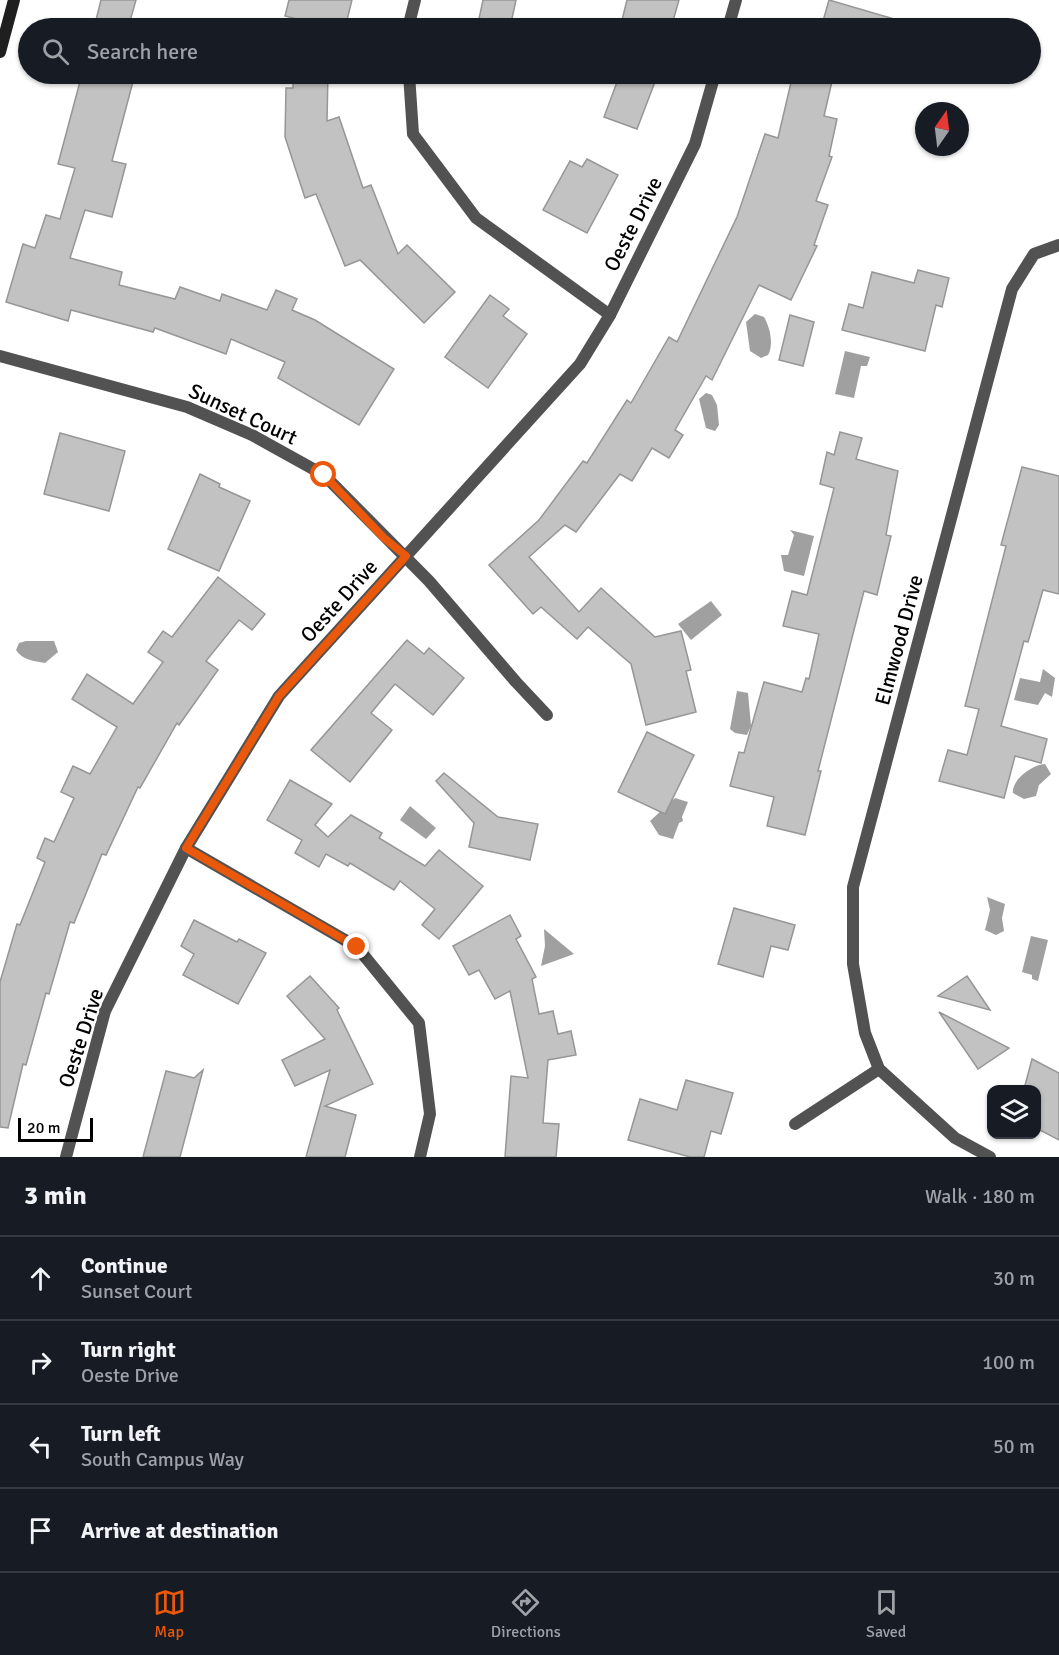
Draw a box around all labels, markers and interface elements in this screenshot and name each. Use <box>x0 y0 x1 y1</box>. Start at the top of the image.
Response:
search box <box>18 18 1041 84</box>
icon: search <box>39 35 72 68</box>
text: Search here <box>87 38 198 65</box>
north arrow <box>915 102 969 156</box>
street label: Oeste Drive <box>598 172 668 276</box>
street label: Sunset Court <box>185 378 301 450</box>
route start <box>310 461 336 487</box>
street label: Oeste Drive <box>295 554 383 648</box>
street label: Elmwood Drive <box>869 572 929 708</box>
route end <box>343 933 369 959</box>
street label: Oeste Drive <box>53 985 109 1091</box>
map controls <box>987 1085 1041 1139</box>
button: layers <box>987 1085 1041 1139</box>
scale bar <box>18 1115 93 1142</box>
text: 20 m <box>27 1118 61 1138</box>
text: 3 min <box>24 1180 87 1212</box>
text: Walk · 180 m <box>925 1184 1035 1209</box>
text: Continue <box>81 1252 168 1279</box>
icon: ahead <box>24 1262 57 1295</box>
text: 30 m <box>993 1266 1035 1291</box>
text: Sunset Court <box>81 1279 192 1304</box>
text: Turn right <box>81 1336 176 1363</box>
icon: right <box>24 1346 57 1379</box>
text: 100 m <box>982 1350 1035 1375</box>
text: Oeste Drive <box>81 1363 179 1388</box>
text: Turn left <box>81 1420 161 1447</box>
icon: left <box>24 1430 57 1463</box>
text: 50 m <box>993 1434 1035 1459</box>
text: South Campus Way <box>81 1447 244 1472</box>
icon: arrive <box>24 1514 57 1547</box>
text: Arrive at destination <box>81 1517 278 1544</box>
tab: Map <box>153 1586 186 1642</box>
tab: Directions <box>491 1586 561 1642</box>
tab: Saved <box>866 1586 906 1642</box>

